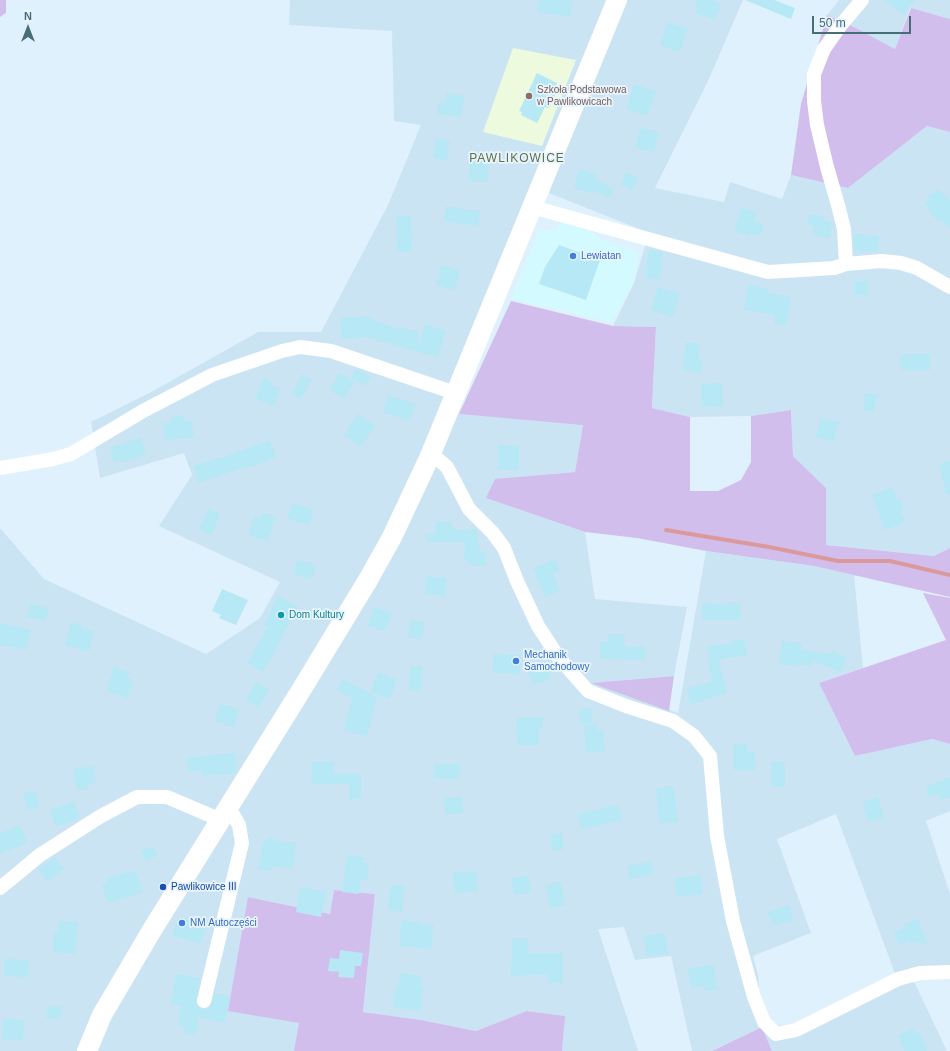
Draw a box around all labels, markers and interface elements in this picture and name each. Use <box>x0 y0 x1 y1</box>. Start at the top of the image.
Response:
north arrow <box>8 8 48 48</box>
scale bar <box>814 8 913 34</box>
text: N <box>24 10 32 22</box>
text: 50 m <box>819 16 846 30</box>
place label: Szkoła Podstawowa w Pawlikowicach <box>537 84 626 108</box>
marker: Szkoła Podstawowa w Pawlikowicach <box>524 91 534 101</box>
district label: PAWLIKOWICE <box>469 152 565 166</box>
place label: Lewiatan <box>581 250 621 262</box>
marker: Lewiatan <box>568 251 578 261</box>
place label: Dom Kultury <box>289 609 344 621</box>
marker: Dom Kultury <box>276 610 286 620</box>
place label: Mechanik Samochodowy <box>524 649 590 672</box>
marker: Mechanik Samochodowy <box>511 656 521 666</box>
place label: Pawlikowice III <box>171 881 237 893</box>
marker: Pawlikowice III <box>158 882 168 892</box>
place label: NM Autoczęści <box>190 917 257 929</box>
marker: NM Autoczęści <box>177 918 187 928</box>

